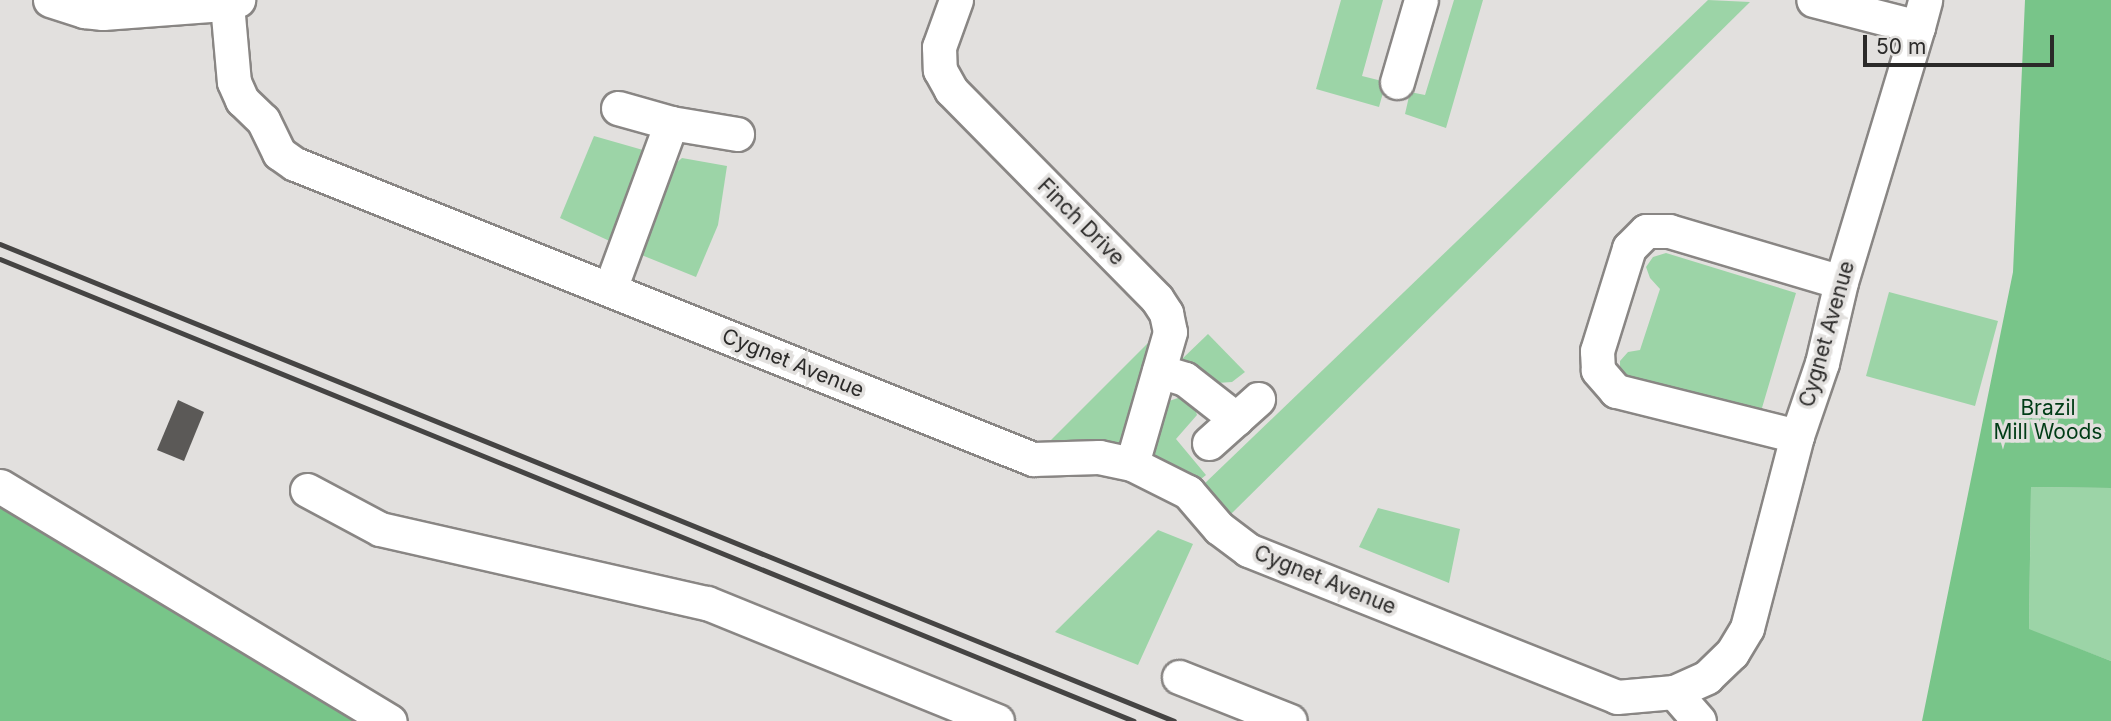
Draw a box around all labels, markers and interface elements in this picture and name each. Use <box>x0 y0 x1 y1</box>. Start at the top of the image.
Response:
scale bar <box>1866 21 2057 65</box>
text: 50 m <box>1876 34 1926 59</box>
street label: Finch Drive <box>1032 173 1130 271</box>
street label: Cygnet Avenue <box>1794 258 1860 410</box>
street label: Cygnet Avenue <box>718 323 868 403</box>
park label: Brazil Mill Woods <box>1994 395 2102 445</box>
street label: Cygnet Avenue <box>1250 540 1400 620</box>

